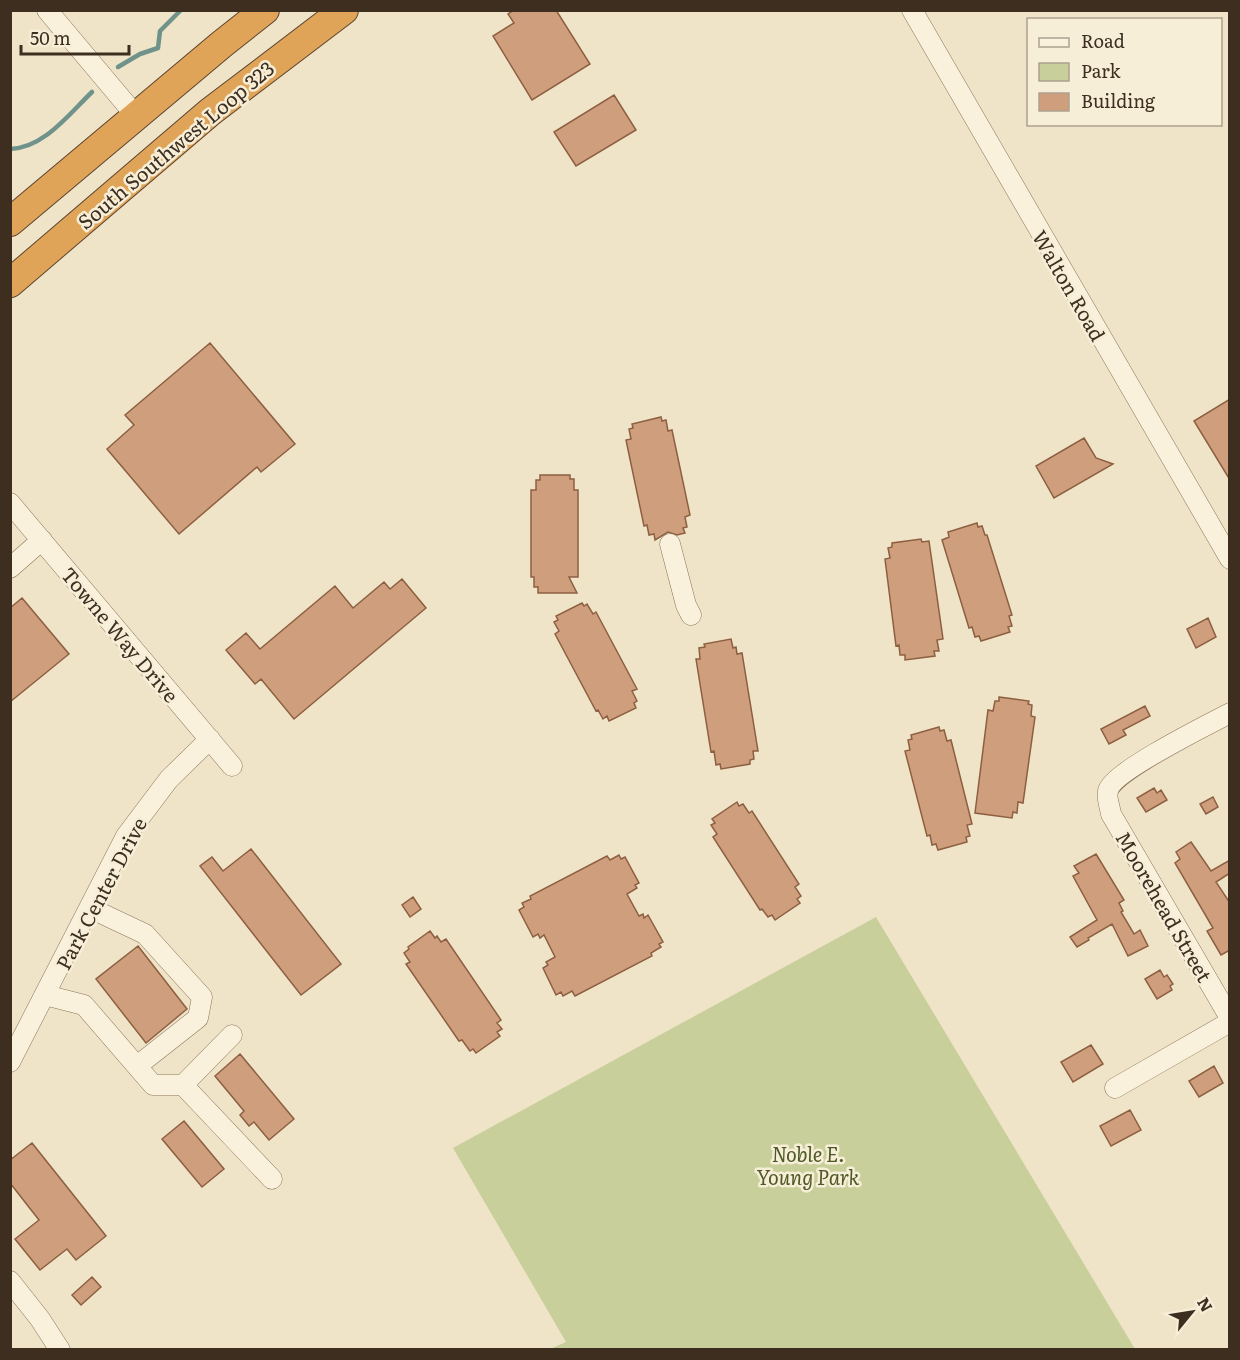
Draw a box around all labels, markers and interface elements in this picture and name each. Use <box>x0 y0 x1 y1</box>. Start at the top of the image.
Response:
scale bar <box>21 18 129 56</box>
legend <box>1027 18 1222 126</box>
text: 50 m <box>30 24 71 51</box>
text: Road <box>1081 27 1125 54</box>
street label: South Southwest Loop 323 <box>70 53 280 235</box>
text: Park <box>1081 57 1122 84</box>
text: Building <box>1081 87 1156 114</box>
street label: Walton Road <box>1026 224 1114 346</box>
street label: Towne Way Drive <box>55 560 187 708</box>
street label: Park Center Drive <box>47 811 153 975</box>
street label: Moorehead Street <box>1110 825 1220 987</box>
park label: Noble E. Young Park <box>756 1138 860 1191</box>
north arrow <box>1162 1282 1222 1342</box>
text: N <box>1192 1292 1220 1316</box>

